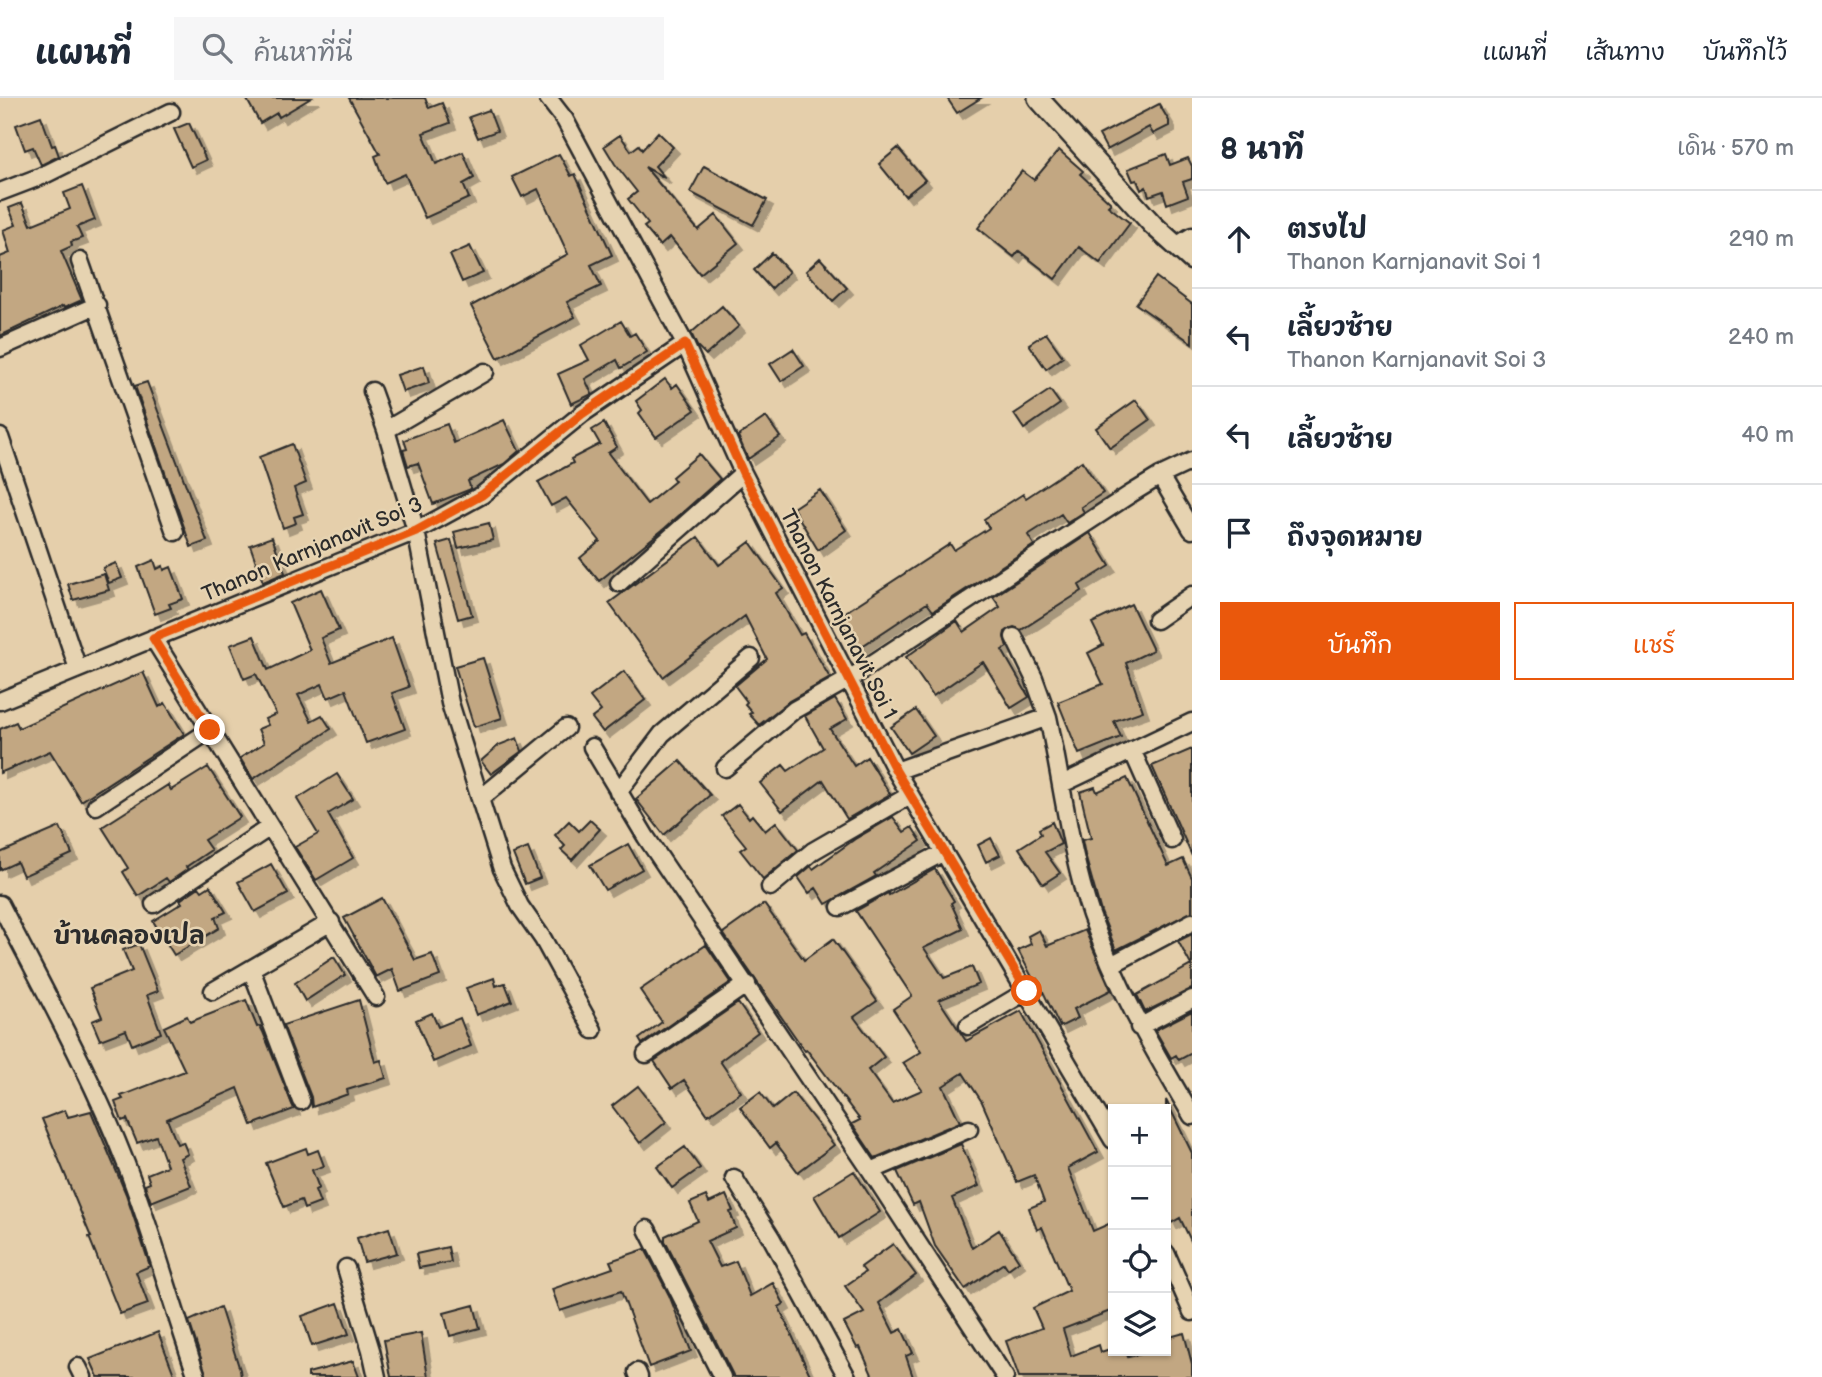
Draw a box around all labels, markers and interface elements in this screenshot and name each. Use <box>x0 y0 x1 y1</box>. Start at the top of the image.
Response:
search box <box>174 17 664 80</box>
icon: search <box>198 29 236 67</box>
text: แผนที่ <box>35 34 132 74</box>
text: ค้นหาที่นี่ <box>254 38 353 69</box>
text: แผนที่ <box>1482 38 1547 67</box>
text: เส้นทาง <box>1585 38 1665 67</box>
text: บันทึกไว้ <box>1703 38 1787 67</box>
text: 8 นาที <box>1220 132 1304 168</box>
text: เดิน · 570 m <box>1677 134 1794 162</box>
text: ตรงไป <box>1287 215 1367 246</box>
icon: ahead <box>1220 220 1258 258</box>
text: 290 m <box>1728 225 1794 253</box>
text: Thanon Karnjanavit Soi 1 <box>1287 248 1541 276</box>
text: เลี้ยวซ้าย <box>1287 313 1393 344</box>
icon: left <box>1220 318 1258 356</box>
text: 240 m <box>1728 323 1794 351</box>
text: Thanon Karnjanavit Soi 3 <box>1287 346 1546 374</box>
icon: left <box>1220 416 1258 454</box>
text: 40 m <box>1741 421 1794 449</box>
text: เลี้ยวซ้าย <box>1287 425 1393 456</box>
street label: Thanon Karnjanavit Soi 3 <box>198 492 426 607</box>
street label: Thanon Karnjanavit Soi 1 <box>775 505 902 723</box>
icon: arrive <box>1220 514 1258 552</box>
text: ถึงจุดหมาย <box>1287 523 1423 554</box>
button: บันทึก <box>1220 602 1500 680</box>
button: แชร์ <box>1514 602 1794 680</box>
route end <box>194 714 225 745</box>
district label: บ้านคลองเปล <box>54 919 204 951</box>
route start <box>1011 975 1042 1006</box>
map controls <box>1108 1104 1171 1356</box>
button: + <box>1108 1104 1171 1167</box>
button: − <box>1108 1167 1171 1230</box>
button: locate <box>1108 1230 1171 1293</box>
button: layers <box>1108 1293 1171 1356</box>

